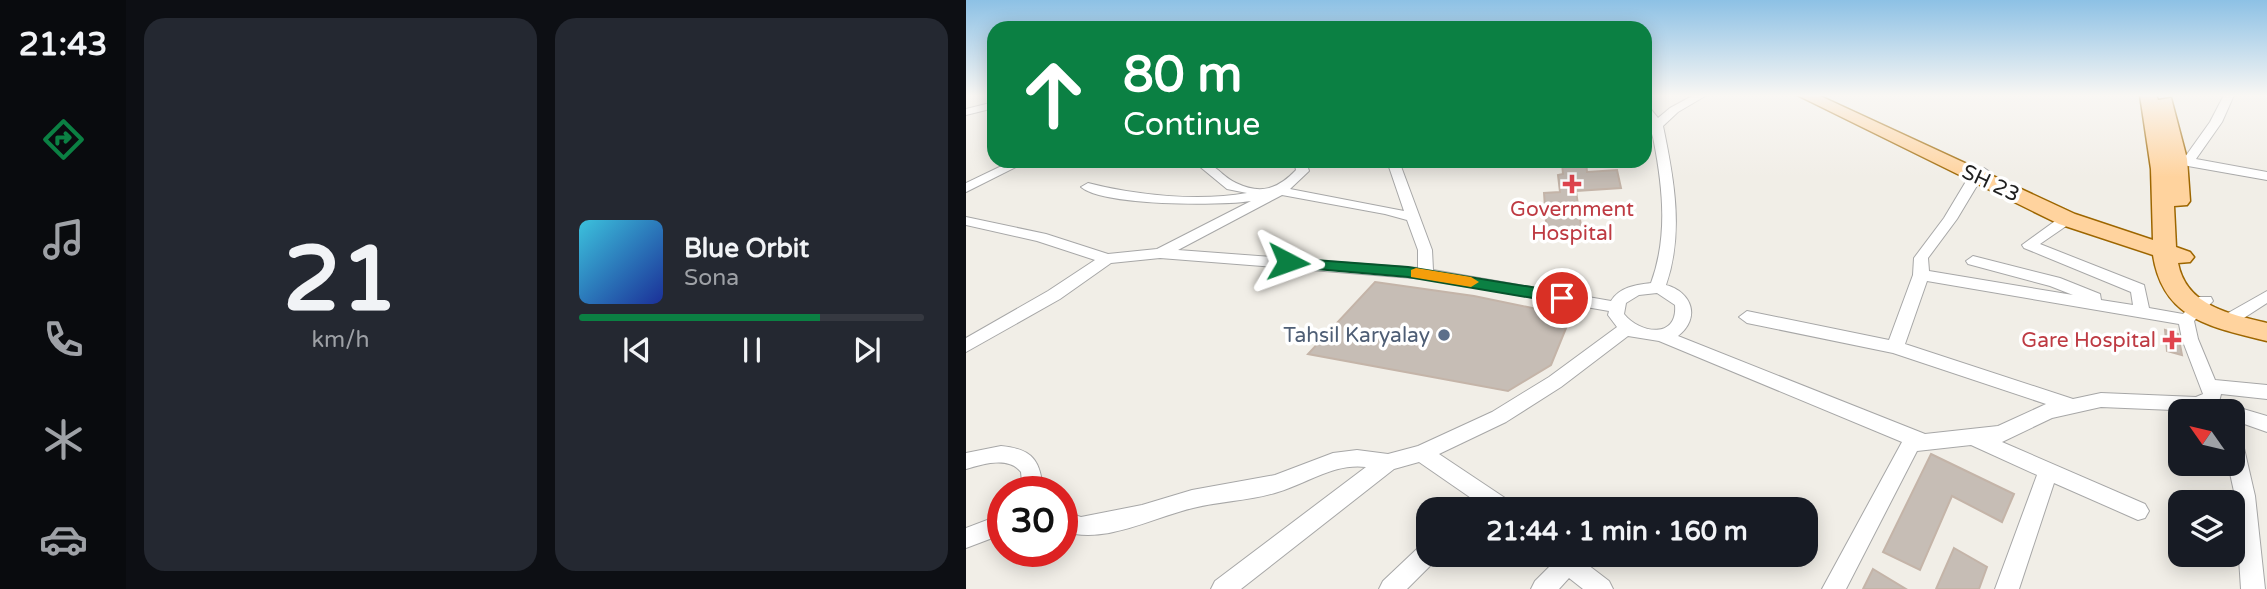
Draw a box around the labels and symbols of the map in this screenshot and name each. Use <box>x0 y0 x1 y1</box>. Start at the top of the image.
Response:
street label: SH 23 <box>1958 159 2024 208</box>
marker: Government Hospital <box>1562 174 1582 194</box>
place label: Government Hospital <box>1510 197 1634 246</box>
position arrow <box>1251 225 1325 299</box>
pin <box>1532 268 1592 328</box>
place label: Tahsil Karyalay <box>1283 323 1430 348</box>
marker: Tahsil Karyalay <box>1436 327 1452 343</box>
place label: Gare Hospital <box>2021 328 2156 353</box>
marker: Gare Hospital <box>2162 330 2182 350</box>
north arrow <box>2168 399 2245 476</box>
speed limit sign: 30 <box>987 476 1078 567</box>

